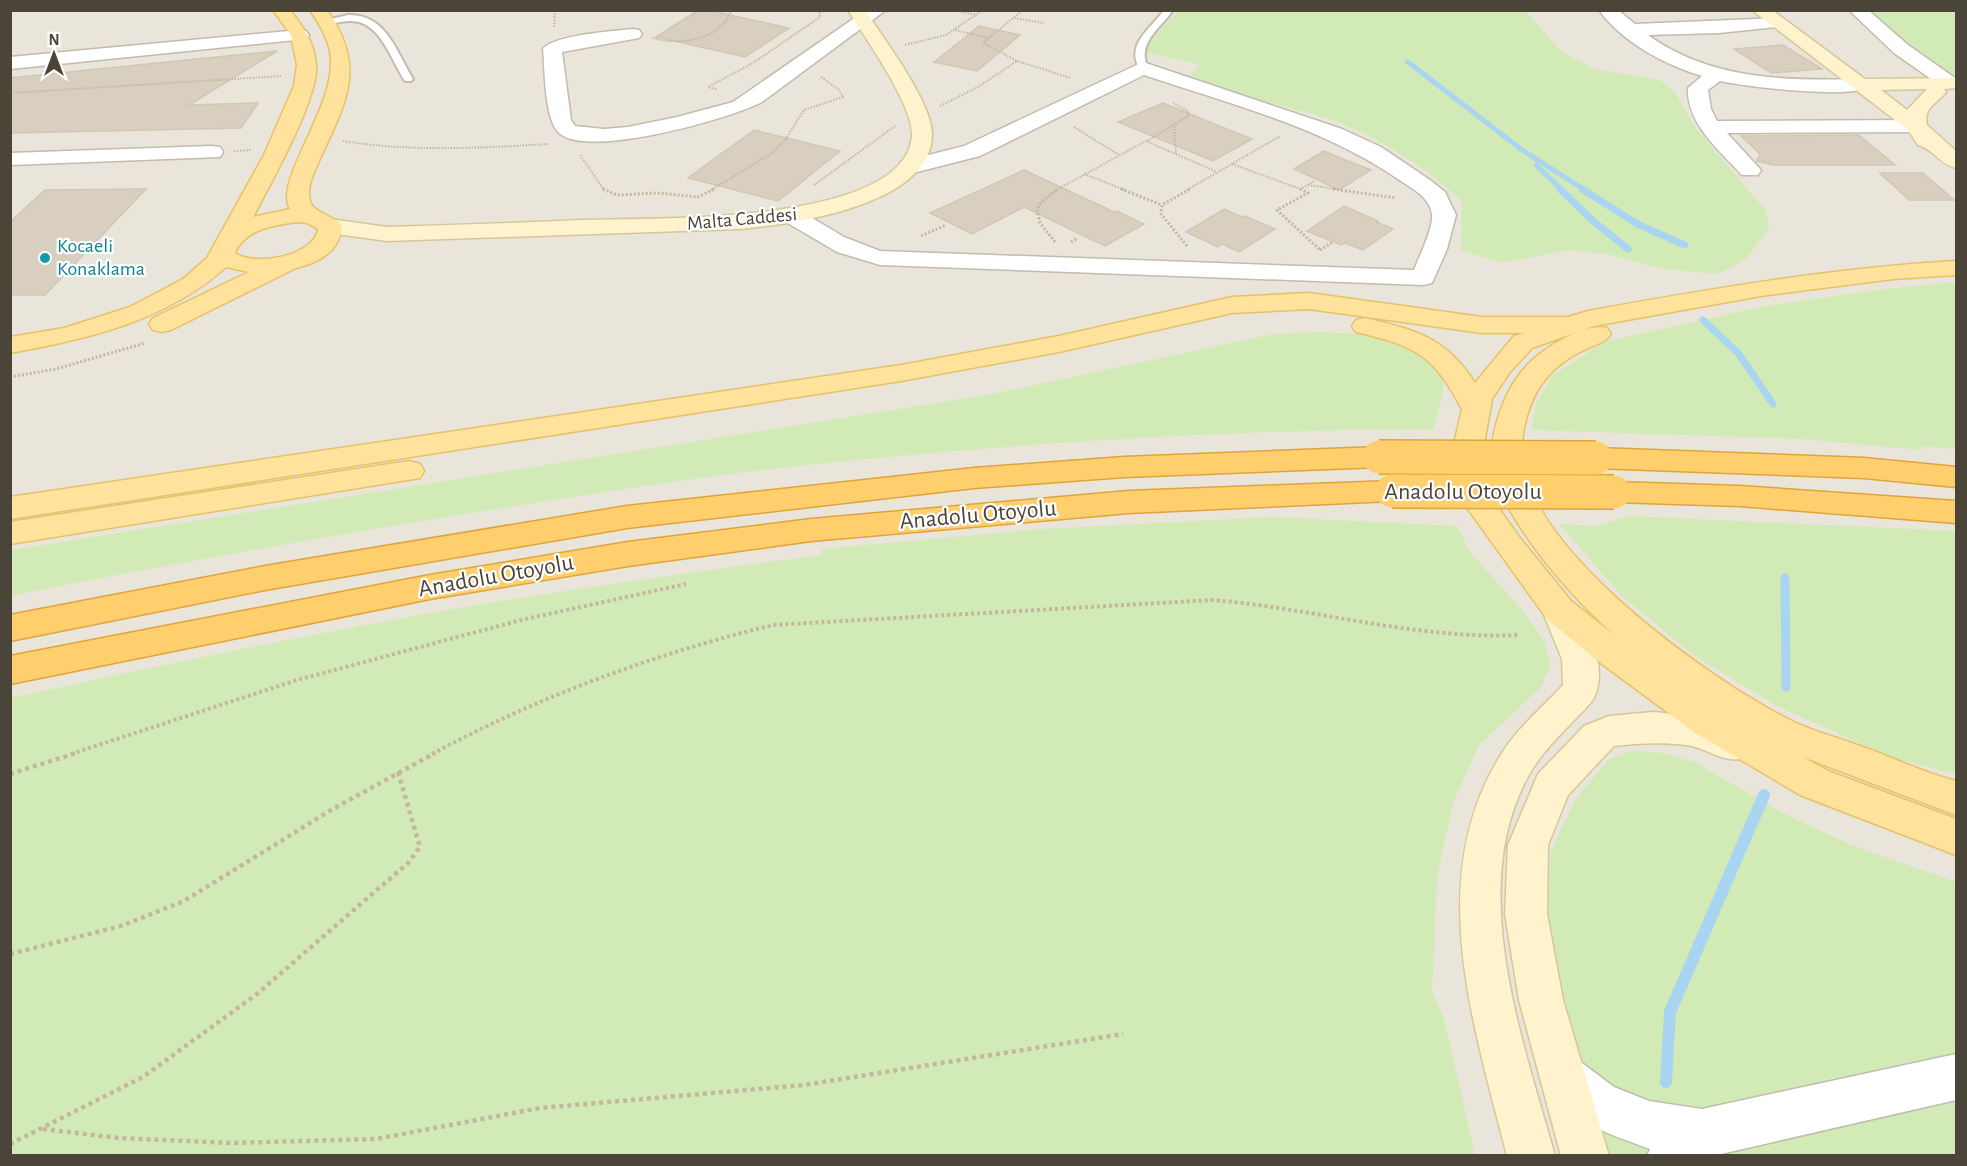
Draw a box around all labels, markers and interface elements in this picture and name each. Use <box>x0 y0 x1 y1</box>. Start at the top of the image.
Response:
north arrow <box>24 24 84 84</box>
text: N <box>48 32 60 48</box>
street label: Malta Caddesi <box>686 204 798 234</box>
place label: Kocaeli Konaklama <box>57 236 145 279</box>
marker: Kocaeli Konaklama <box>38 251 52 265</box>
street label: Anadolu Otoyolu <box>1384 480 1542 504</box>
street label: Anadolu Otoyolu <box>899 496 1057 534</box>
street label: Anadolu Otoyolu <box>416 551 576 601</box>

